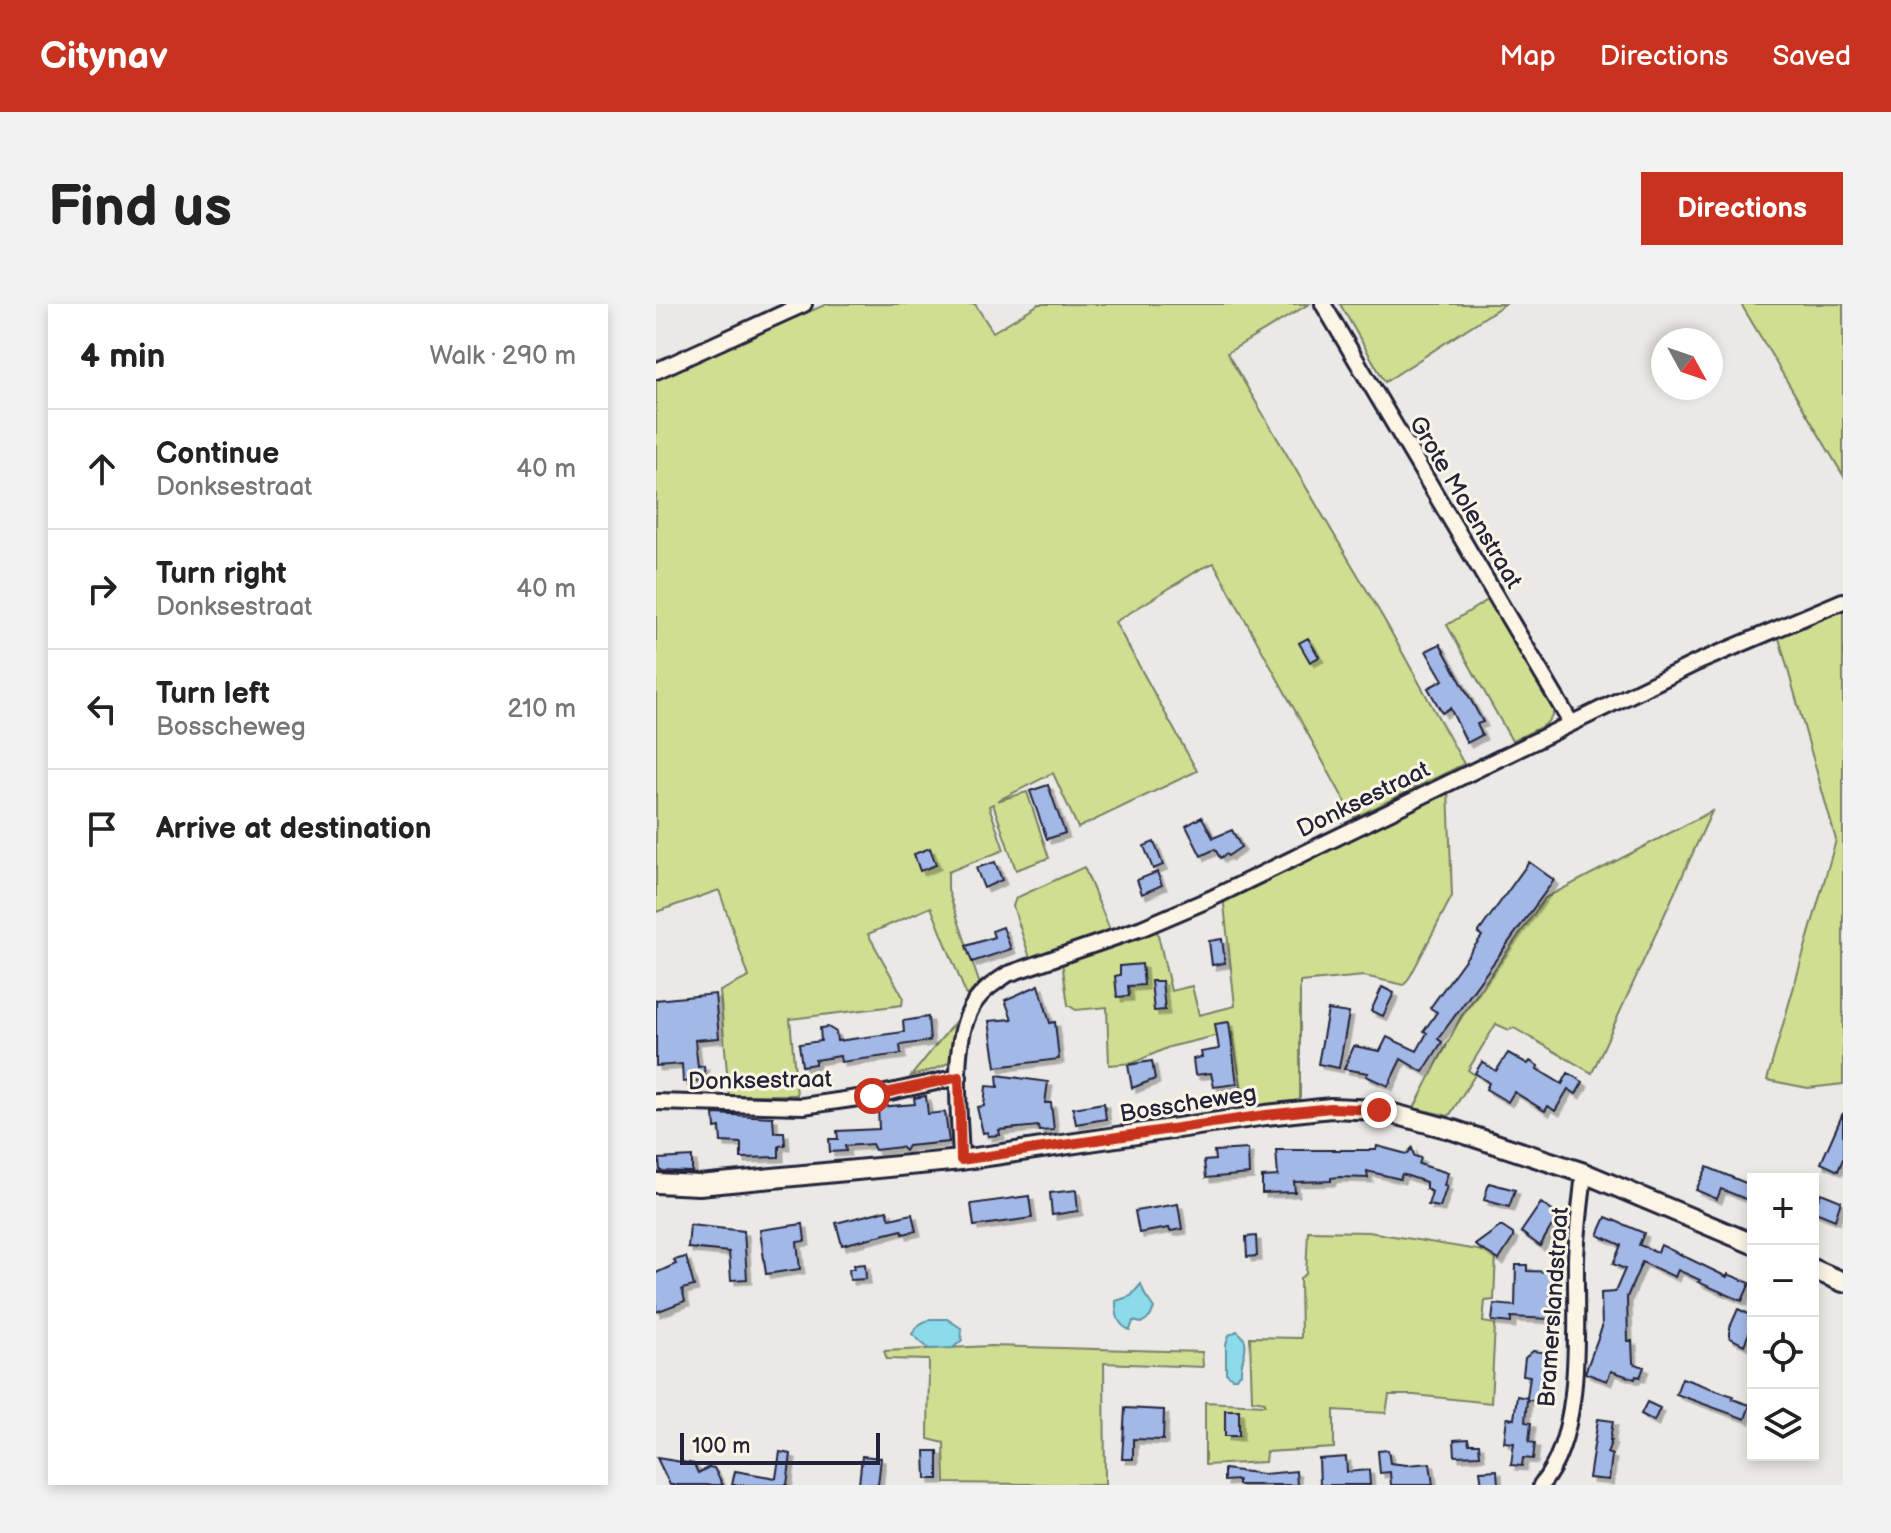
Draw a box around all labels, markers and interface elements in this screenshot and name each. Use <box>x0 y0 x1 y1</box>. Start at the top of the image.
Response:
text: Citynav <box>40 34 167 79</box>
text: Map <box>1499 40 1556 73</box>
text: Directions <box>1600 40 1728 73</box>
text: Saved <box>1772 40 1851 73</box>
button: Directions <box>1641 172 1843 245</box>
text: Find us <box>48 175 232 242</box>
north arrow <box>1651 328 1723 400</box>
text: 4 min <box>80 336 166 377</box>
text: Walk · 290 m <box>429 341 576 372</box>
street label: Grote Molenstraat <box>1403 411 1529 594</box>
text: Continue <box>156 436 279 472</box>
icon: ahead <box>80 447 124 491</box>
text: 40 m <box>516 454 576 485</box>
text: Donksestraat <box>156 472 312 503</box>
text: Turn right <box>156 556 287 592</box>
icon: right <box>80 567 124 611</box>
text: 40 m <box>516 574 576 605</box>
text: Donksestraat <box>156 592 312 623</box>
text: Turn left <box>156 676 270 712</box>
icon: left <box>80 687 124 731</box>
text: 210 m <box>507 694 576 725</box>
text: Bosscheweg <box>156 712 306 743</box>
street label: Donksestraat <box>1292 755 1435 844</box>
icon: arrive <box>80 807 124 851</box>
text: Arrive at destination <box>156 811 432 847</box>
street label: Donksestraat <box>688 1065 833 1096</box>
route start <box>854 1078 890 1114</box>
street label: Bosscheweg <box>1118 1078 1259 1129</box>
route end <box>1361 1092 1397 1128</box>
map controls <box>1747 1173 1819 1461</box>
button: + <box>1747 1173 1819 1245</box>
street label: Bramerslandstraat <box>1532 1205 1575 1408</box>
button: − <box>1747 1245 1819 1317</box>
button: locate <box>1747 1317 1819 1389</box>
button: layers <box>1747 1389 1819 1461</box>
scale bar <box>680 1429 880 1465</box>
text: 100 m <box>692 1433 751 1460</box>

